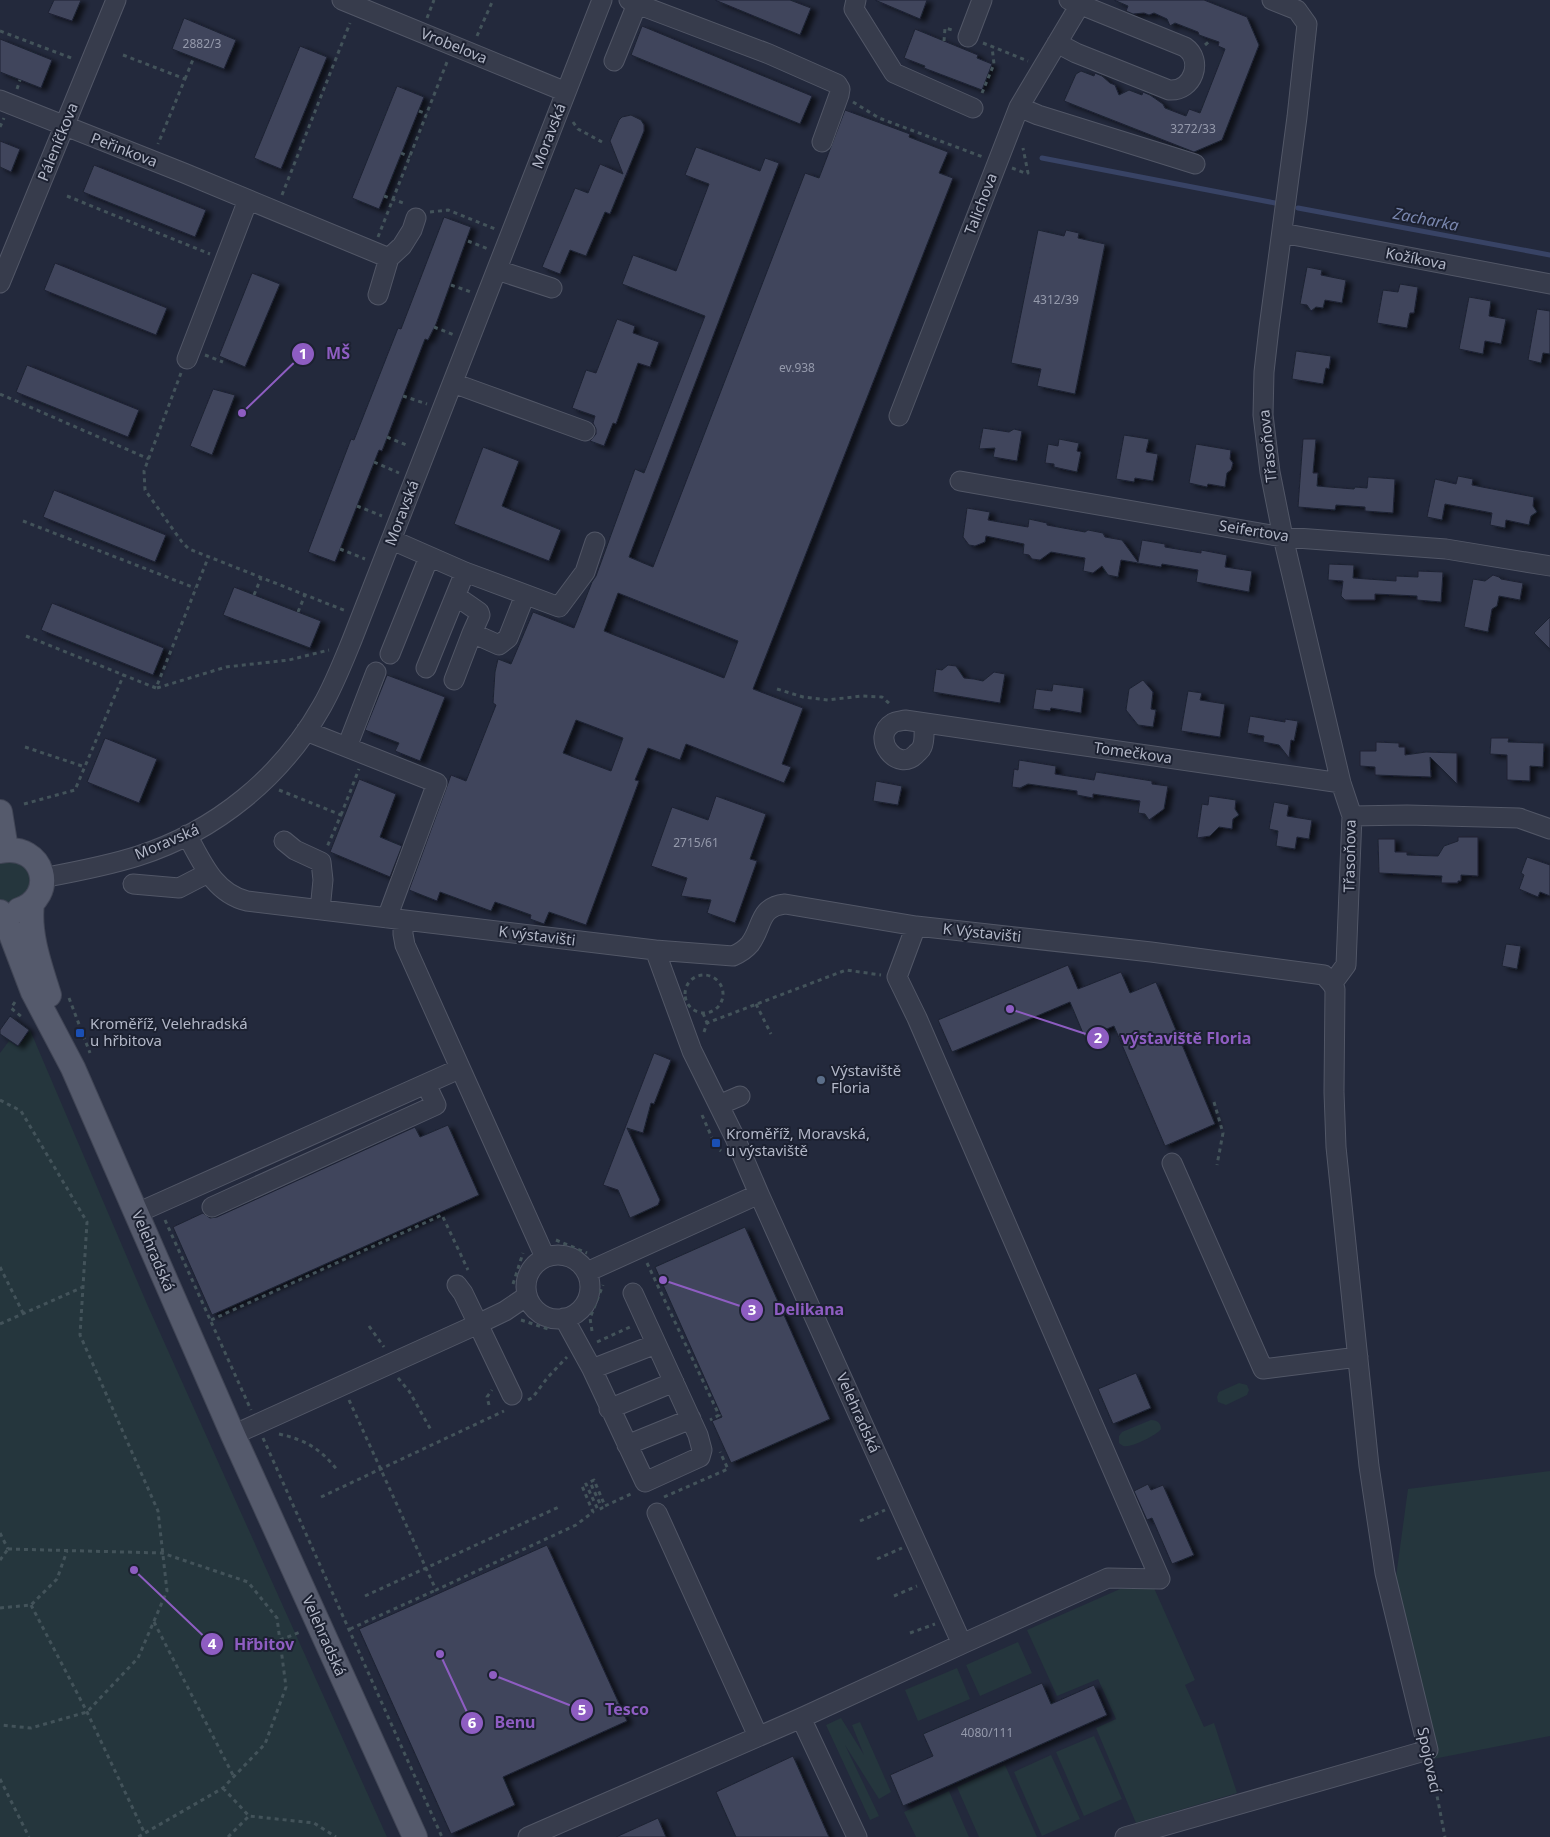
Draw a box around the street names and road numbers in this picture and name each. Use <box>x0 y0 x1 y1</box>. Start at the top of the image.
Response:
street label: Vrobelova <box>418 23 491 67</box>
street label: Páleníčkova <box>32 99 82 184</box>
street label: Moravská <box>527 100 570 171</box>
street label: Peřinkova <box>88 127 160 171</box>
street label: Talichova <box>959 170 1001 237</box>
street label: Kožíkova <box>1384 242 1449 274</box>
street label: Třasoňova <box>1253 409 1281 483</box>
street label: Moravská <box>380 477 423 548</box>
street label: Seifertova <box>1218 515 1291 545</box>
street label: Tomečkova <box>1093 737 1174 767</box>
street label: Moravská <box>131 819 202 864</box>
street label: Třasoňova <box>1338 819 1360 893</box>
street label: K Výstavišti <box>942 918 1022 946</box>
street label: K výstavišti <box>497 920 577 950</box>
street label: Velehradská <box>128 1207 180 1294</box>
street label: Velehradská <box>832 1369 886 1456</box>
street label: Velehradská <box>298 1592 352 1679</box>
street label: Spojovací <box>1413 1725 1447 1795</box>

